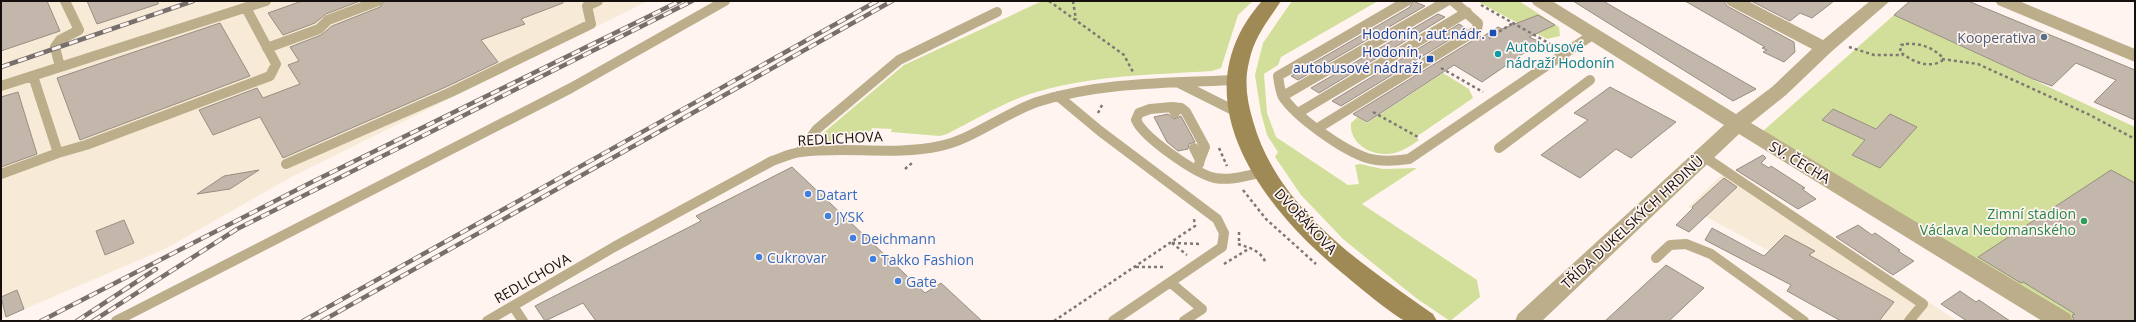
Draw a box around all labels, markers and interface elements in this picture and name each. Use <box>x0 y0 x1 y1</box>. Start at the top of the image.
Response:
place label: Hodonín, aut.nádr. <box>1362 24 1485 43</box>
marker: Hodonín, aut.nádr. <box>1488 28 1498 38</box>
place label: Kooperativa <box>1957 28 2036 47</box>
marker: Kooperativa <box>2039 32 2049 42</box>
place label: Autobusové nádraží Hodonín <box>1506 37 1615 72</box>
place label: Hodonín, autobusové nádraží <box>1293 42 1422 77</box>
marker: Autobusové nádraží Hodonín <box>1493 49 1503 59</box>
marker: Hodonín, autobusové nádraží <box>1425 54 1435 64</box>
street label: REDLICHOVA <box>797 126 883 150</box>
street label: SV. ČECHA <box>1766 136 1834 188</box>
street label: TŘÍDA DUKELSKÝCH HRDINŮ <box>1557 151 1707 293</box>
street label: DVOŘÁKOVA <box>1271 184 1342 258</box>
place label: Datart <box>816 185 857 204</box>
marker: Datart <box>803 189 813 199</box>
place label: Zimní stadion Václava Nedomanského <box>1920 204 2076 239</box>
place label: JYSK <box>834 207 864 226</box>
marker: JYSK <box>823 211 833 221</box>
marker: Zimní stadion Václava Nedomanského <box>2079 216 2089 226</box>
place label: Deichmann <box>861 229 936 248</box>
marker: Deichmann <box>848 233 858 243</box>
street label: REDLICHOVA <box>490 248 574 307</box>
place label: Cukrovar <box>767 248 827 267</box>
place label: Takko Fashion <box>881 250 974 269</box>
marker: Cukrovar <box>754 252 764 262</box>
marker: Takko Fashion <box>868 254 878 264</box>
place label: Gate <box>906 272 937 291</box>
marker: Gate <box>893 276 903 286</box>

